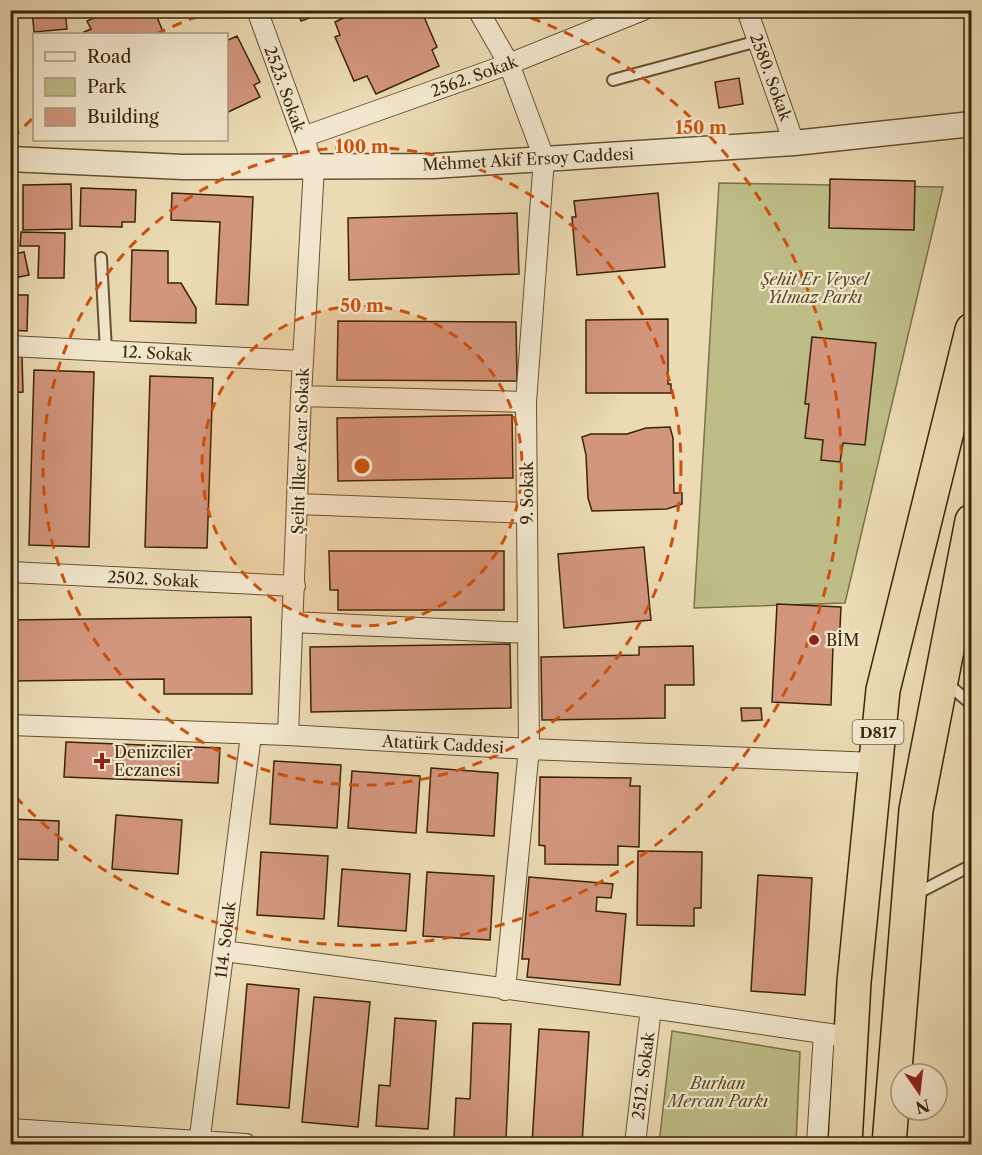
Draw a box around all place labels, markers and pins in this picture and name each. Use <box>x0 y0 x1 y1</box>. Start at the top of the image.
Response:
centre of rings <box>352 456 372 476</box>
place label: BİM <box>826 630 859 650</box>
marker: BİM <box>807 633 821 647</box>
place label: Denizciler Eczanesi <box>114 742 193 780</box>
marker: Denizciler Eczanesi <box>95 754 109 768</box>

